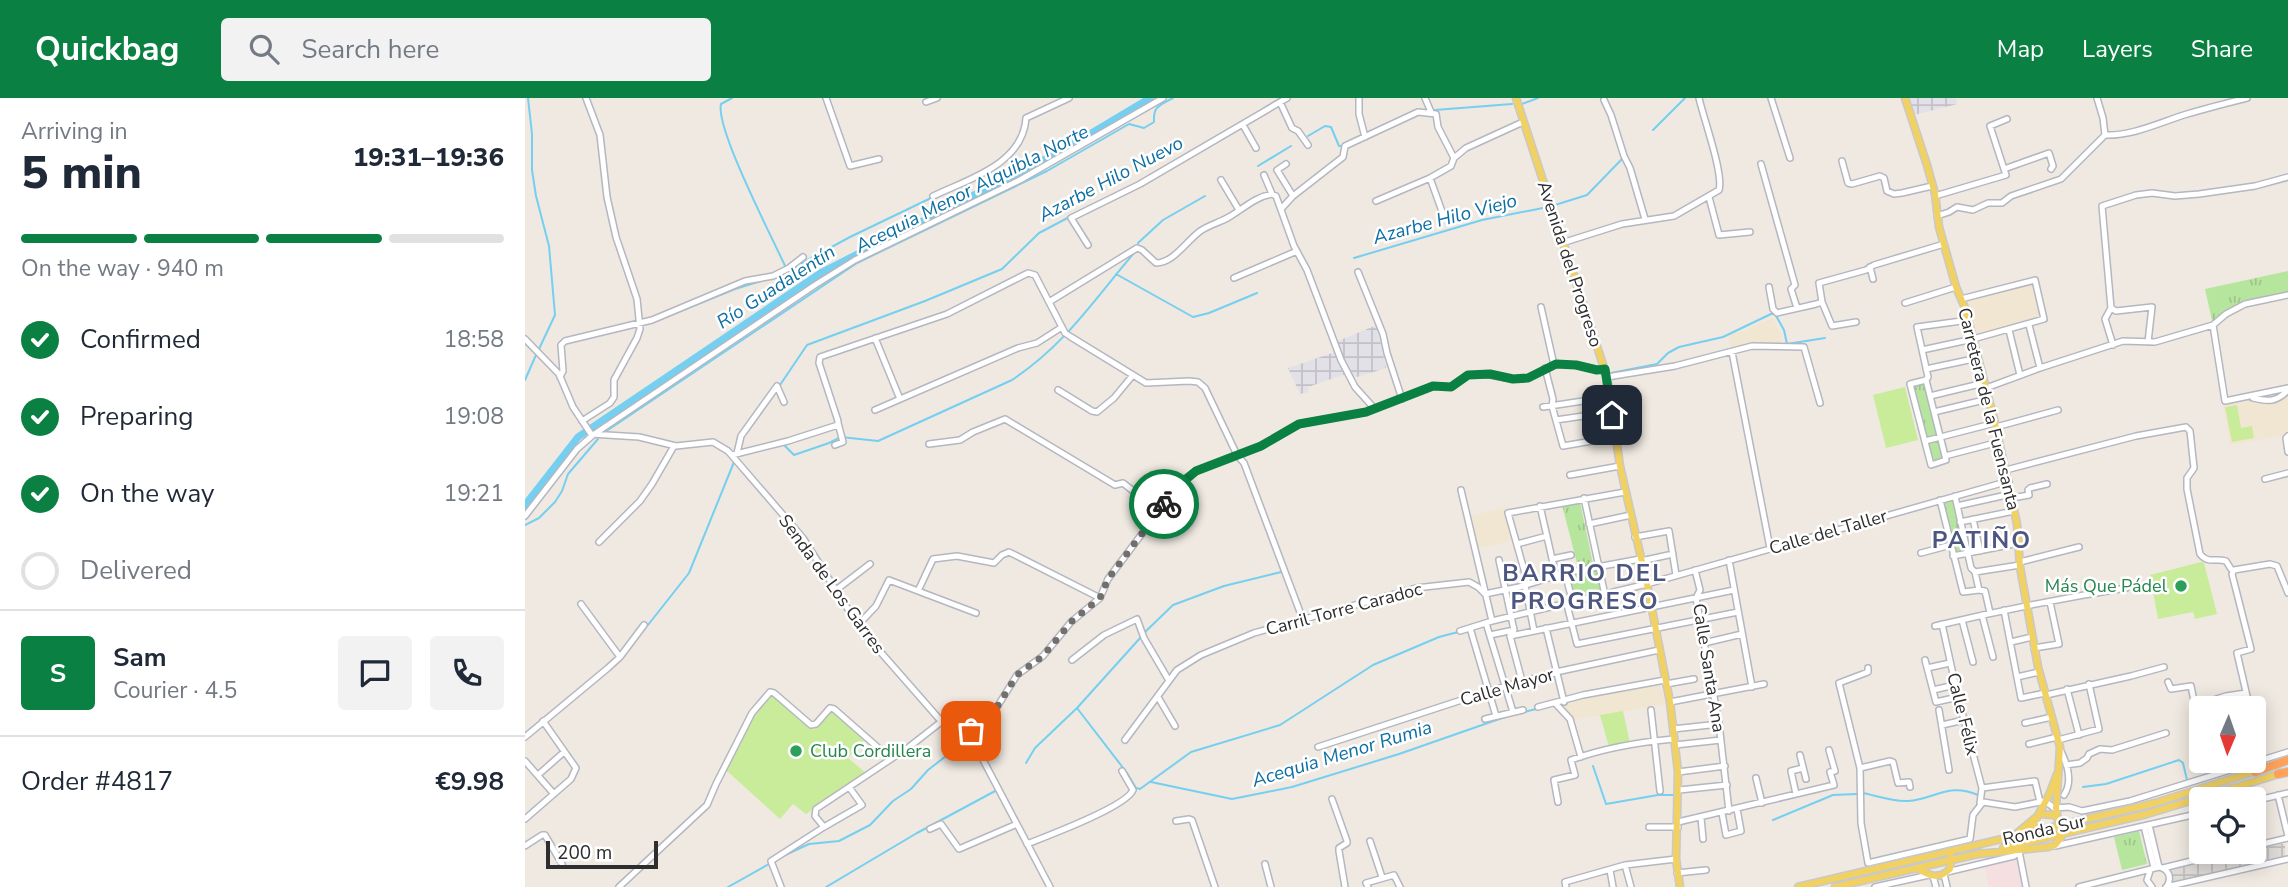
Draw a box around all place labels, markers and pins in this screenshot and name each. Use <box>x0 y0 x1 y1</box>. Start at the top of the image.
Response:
pin <box>1582 385 1642 445</box>
place label: Más Que Pádel <box>2045 574 2168 598</box>
marker: Más Que Pádel <box>2173 578 2189 594</box>
pin <box>941 701 1001 761</box>
place label: Club Cordillera <box>810 739 931 763</box>
marker: Club Cordillera <box>788 743 804 759</box>

